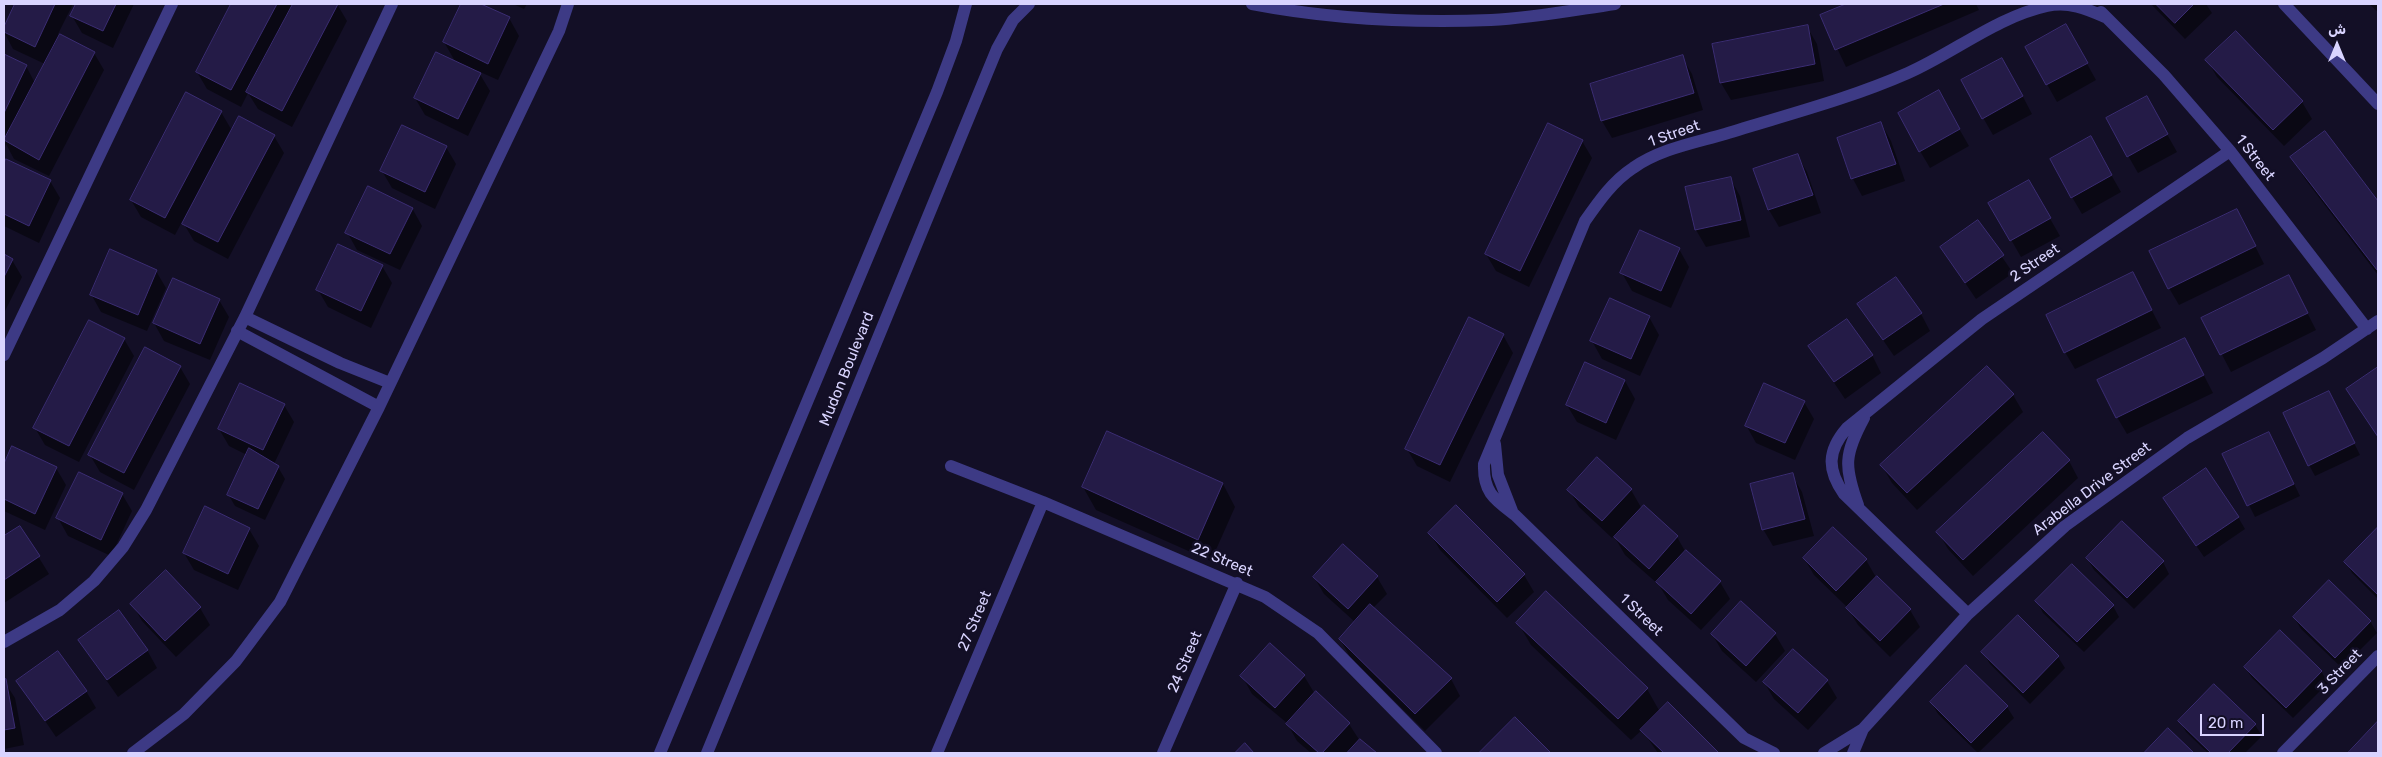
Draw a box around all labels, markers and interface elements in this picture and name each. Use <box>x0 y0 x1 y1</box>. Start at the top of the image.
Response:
north arrow <box>2312 20 2362 70</box>
text: ش <box>2328 21 2346 38</box>
street label: 1 Street <box>1646 117 1702 151</box>
street label: 1 Street <box>2231 131 2279 185</box>
street label: 2 Street <box>2007 240 2063 286</box>
street label: Mudon Boulevard <box>816 309 878 429</box>
street label: Arabella Drive Street <box>2029 439 2155 539</box>
street label: 22 Street <box>1189 539 1255 581</box>
street label: 27 Street <box>954 588 996 654</box>
street label: 1 Street <box>1616 590 1666 640</box>
street label: 24 Street <box>1164 629 1206 695</box>
street label: 3 Street <box>2314 646 2366 698</box>
scale bar <box>2202 704 2266 736</box>
text: 20 m <box>2208 714 2243 732</box>

